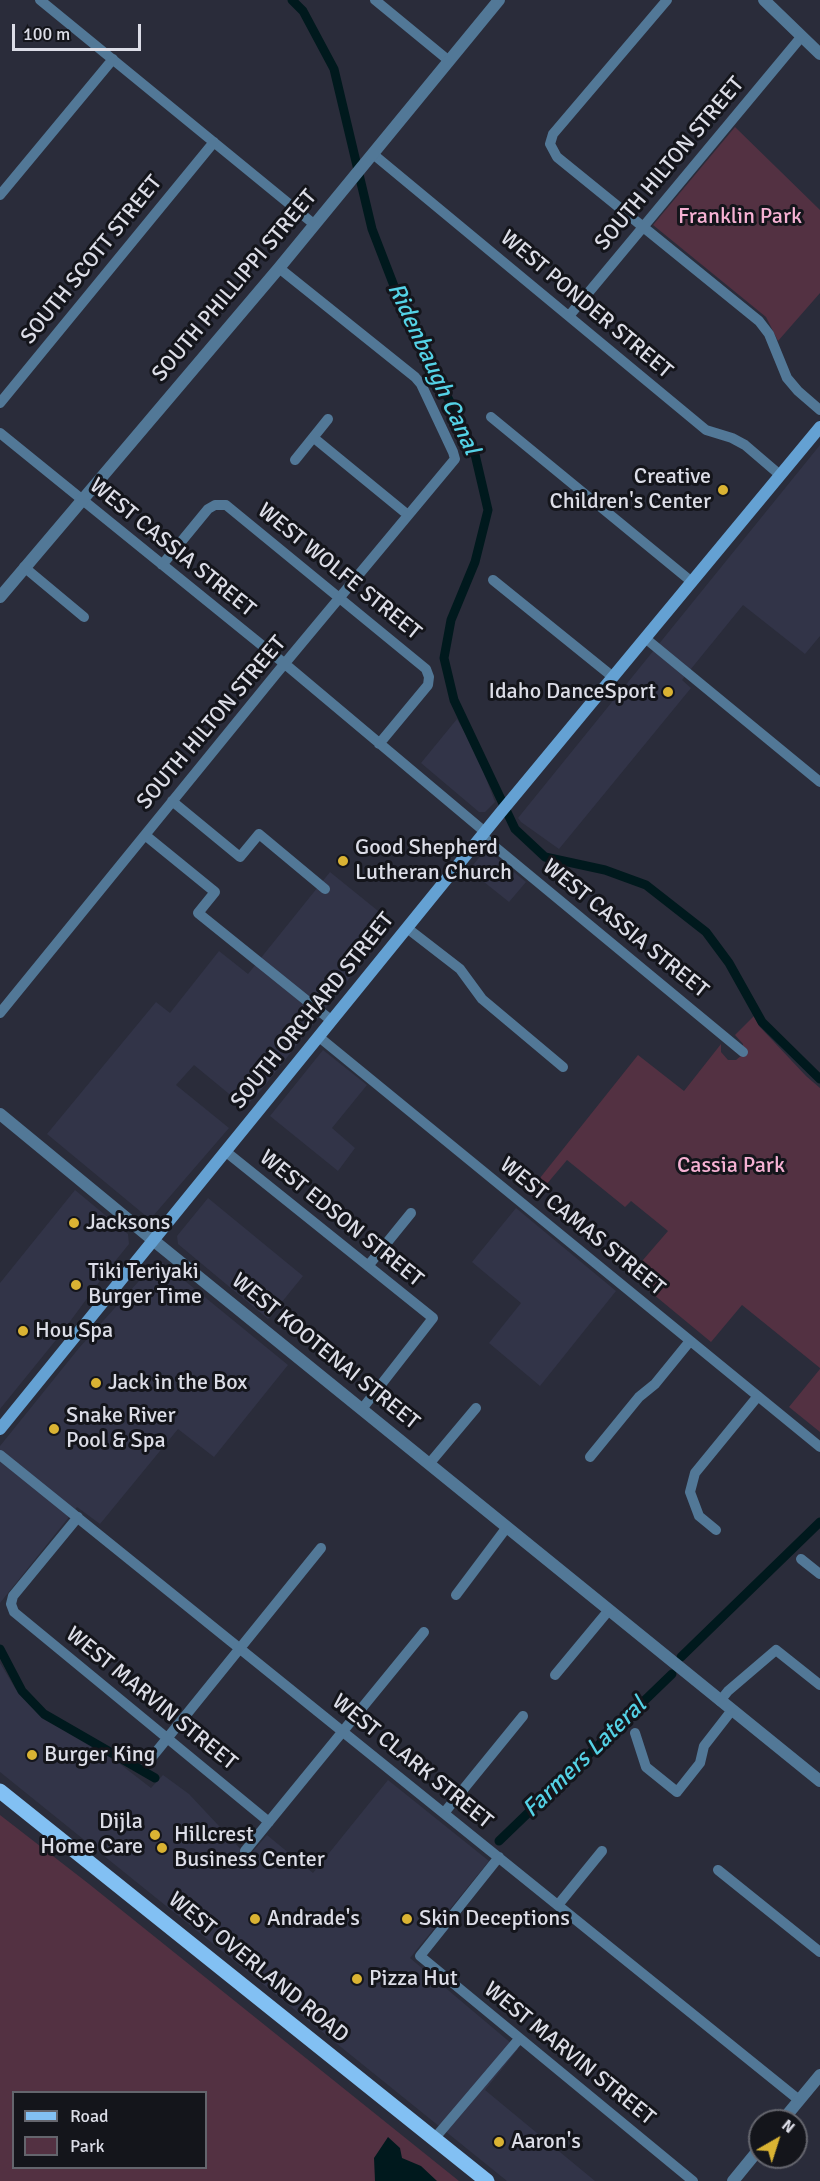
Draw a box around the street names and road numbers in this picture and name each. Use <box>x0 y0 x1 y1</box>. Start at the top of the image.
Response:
street label: SOUTH HILTON STREET <box>590 72 750 256</box>
street label: SOUTH SCOTT STREET <box>16 170 168 350</box>
street label: SOUTH PHILLIPPI STREET <box>147 185 323 387</box>
street label: WEST PONDER STREET <box>495 225 677 385</box>
street label: WEST CASSIA STREET <box>84 473 260 623</box>
street label: WEST WOLFE STREET <box>252 498 426 646</box>
street label: SOUTH HILTON STREET <box>132 631 292 815</box>
street label: WEST CASSIA STREET <box>537 854 713 1004</box>
street label: SOUTH ORCHARD STREET <box>226 908 400 1114</box>
street label: WEST EDSON STREET <box>254 1145 428 1293</box>
street label: WEST CAMAS STREET <box>494 1152 670 1302</box>
street label: WEST KOOTENAI STREET <box>226 1268 424 1436</box>
street label: WEST MARVIN STREET <box>60 1622 242 1776</box>
street label: WEST CLARK STREET <box>326 1689 498 1835</box>
street label: WEST OVERLAND ROAD <box>162 1887 354 2049</box>
street label: WEST MARVIN STREET <box>478 1977 660 2131</box>

